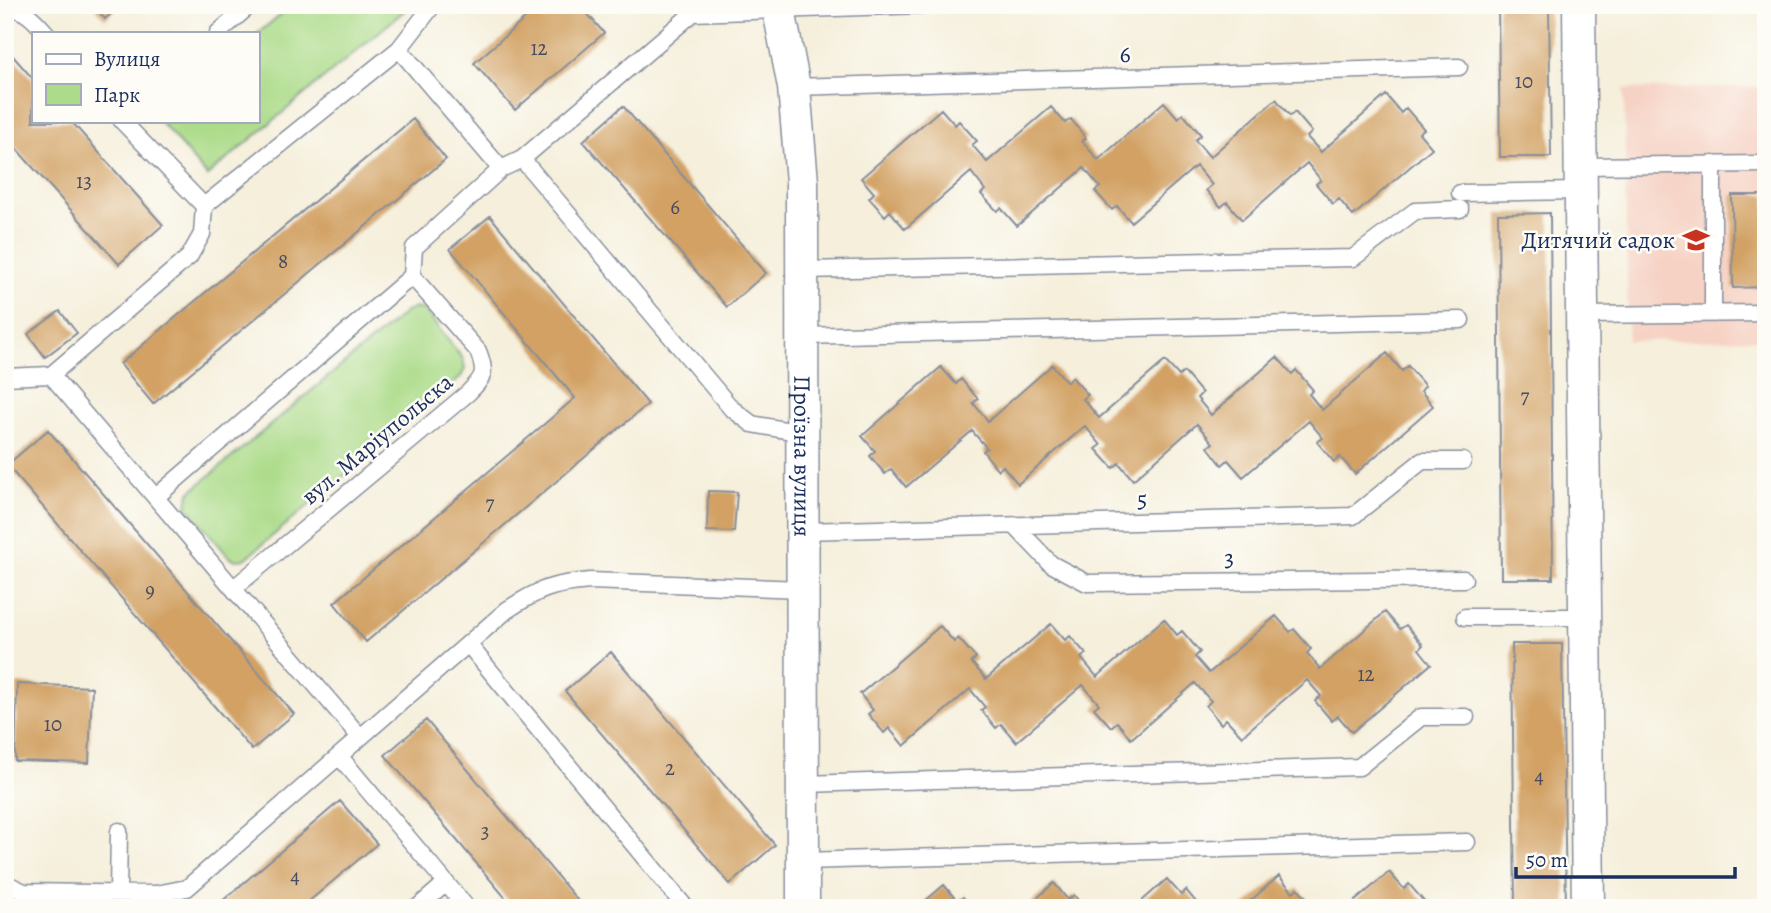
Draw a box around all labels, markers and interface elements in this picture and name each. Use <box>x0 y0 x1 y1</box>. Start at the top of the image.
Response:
legend <box>32 32 259 122</box>
house number: 12 <box>530 34 548 62</box>
street label: 6 <box>1119 38 1131 70</box>
text: Вулиця <box>94 45 160 73</box>
house number: 10 <box>1515 67 1533 95</box>
text: Парк <box>94 81 140 109</box>
house number: 13 <box>76 167 92 195</box>
house number: 6 <box>670 193 680 221</box>
place label: Дитячий садок <box>1521 224 1675 256</box>
school or university icon: Дитячий садок <box>1681 225 1711 255</box>
house number: 8 <box>278 247 288 275</box>
street label: вул. Маріупольска <box>294 366 460 512</box>
street label: Проїзна вулиця <box>786 375 818 537</box>
house number: 7 <box>1521 382 1530 410</box>
street label: 5 <box>1136 483 1148 515</box>
house number: 7 <box>486 489 495 517</box>
street label: 3 <box>1224 542 1234 574</box>
house number: 9 <box>145 576 155 604</box>
house number: 12 <box>1357 660 1375 688</box>
house number: 10 <box>44 710 62 738</box>
house number: 2 <box>665 754 675 782</box>
house number: 4 <box>1534 762 1544 790</box>
house number: 3 <box>481 817 489 845</box>
scale bar <box>1516 836 1734 880</box>
text: 50 m <box>1526 846 1568 874</box>
house number: 4 <box>290 862 300 890</box>

